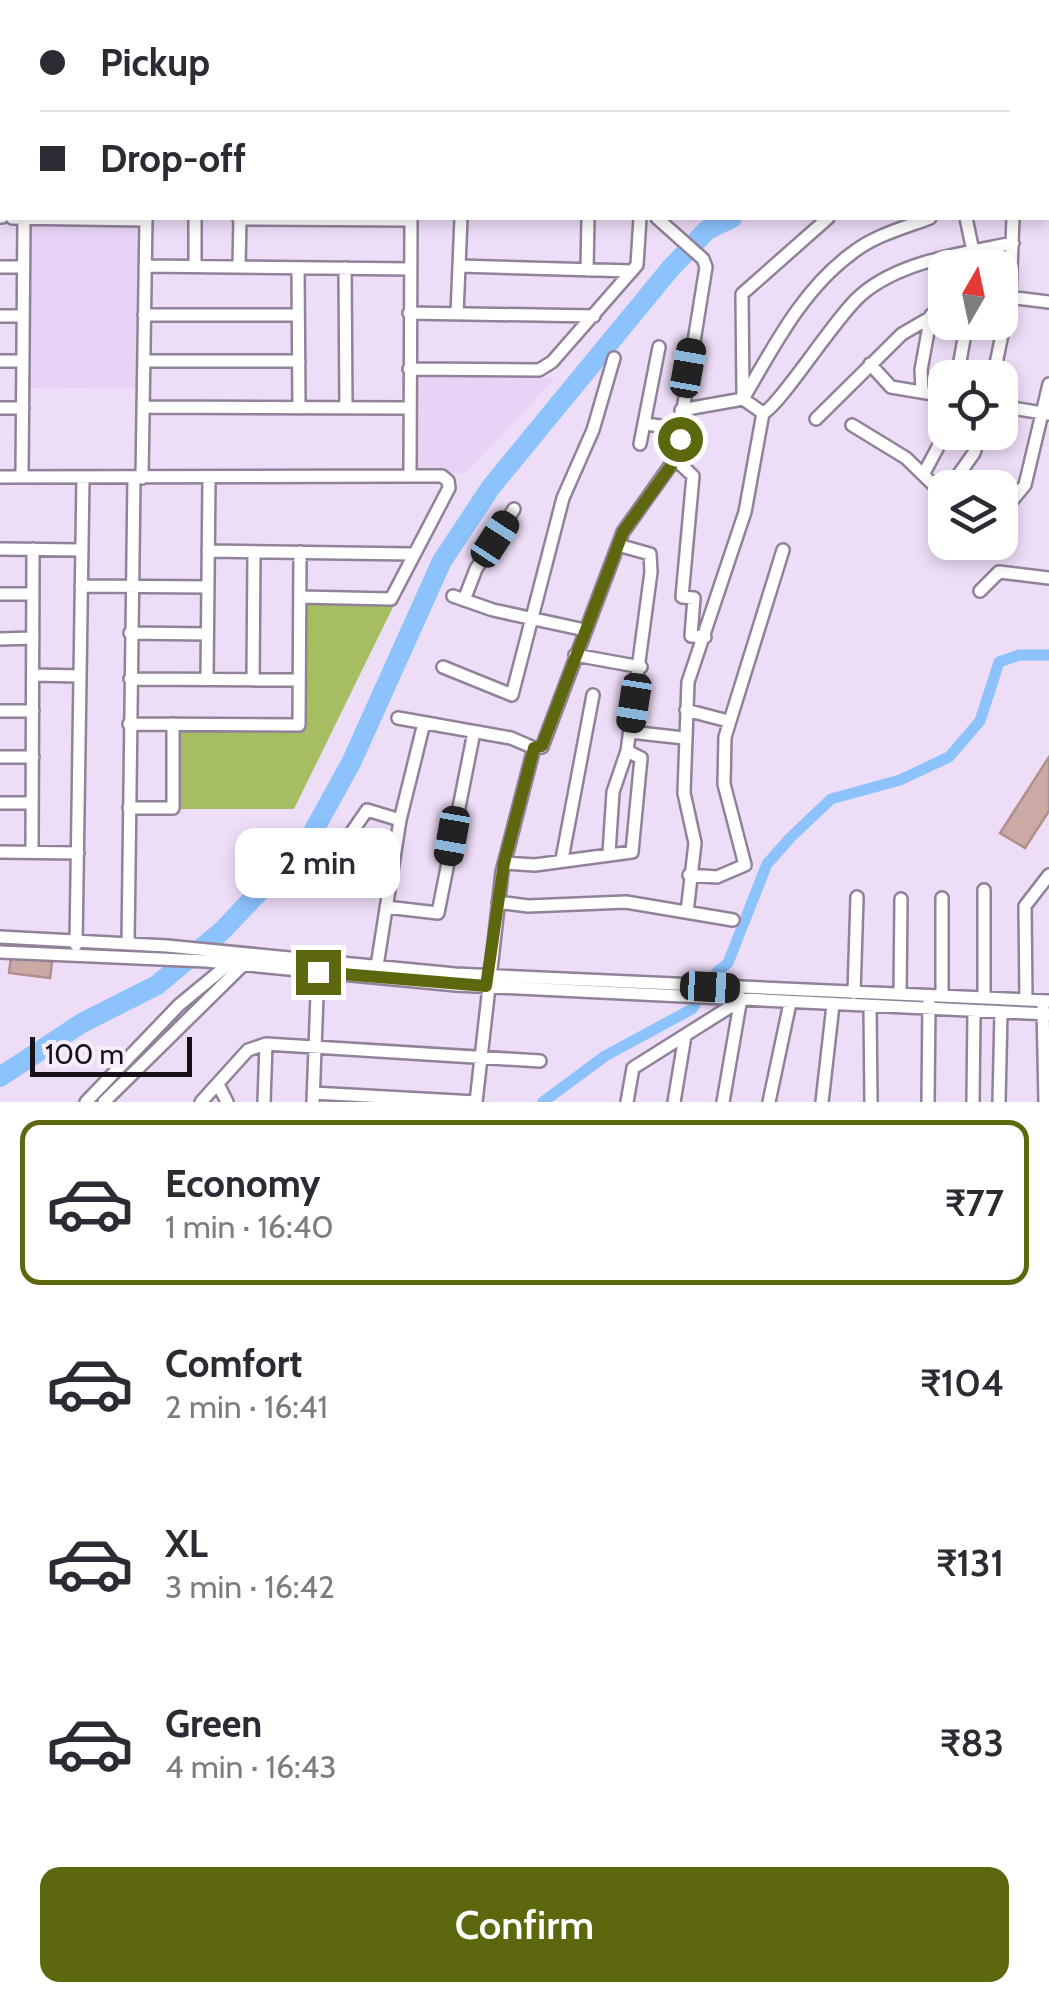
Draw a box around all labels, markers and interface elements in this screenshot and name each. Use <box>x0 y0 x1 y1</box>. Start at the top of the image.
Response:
text: Pickup <box>100 39 210 86</box>
text: Drop-off <box>100 135 246 182</box>
north arrow <box>928 250 1018 340</box>
map controls <box>928 250 1018 560</box>
car <box>668 336 708 400</box>
button: locate <box>928 360 1018 450</box>
route start <box>658 417 703 462</box>
button: layers <box>928 470 1018 560</box>
car <box>466 506 524 572</box>
car <box>614 671 654 735</box>
car <box>432 804 472 868</box>
callout: 2 min <box>236 827 400 897</box>
text: 2 min <box>279 843 356 882</box>
route end <box>296 950 341 995</box>
car <box>679 970 741 1004</box>
scale bar <box>30 1032 192 1076</box>
text: 100 m <box>45 1037 124 1071</box>
icon: car <box>45 1158 135 1248</box>
text: Economy <box>165 1160 320 1207</box>
text: ₹77 <box>945 1179 1004 1226</box>
text: 1 min · 16:40 <box>165 1207 333 1246</box>
icon: car <box>45 1338 135 1428</box>
text: Comfort <box>165 1340 302 1387</box>
text: ₹104 <box>920 1359 1004 1406</box>
text: 2 min · 16:41 <box>165 1387 328 1426</box>
icon: car <box>45 1518 135 1608</box>
text: XL <box>165 1520 208 1567</box>
text: ₹131 <box>936 1539 1004 1586</box>
text: 3 min · 16:42 <box>165 1567 335 1606</box>
icon: car <box>45 1698 135 1788</box>
text: Green <box>165 1700 262 1747</box>
text: ₹83 <box>940 1719 1004 1766</box>
text: 4 min · 16:43 <box>165 1747 337 1786</box>
button: Confirm <box>40 1867 1009 1982</box>

